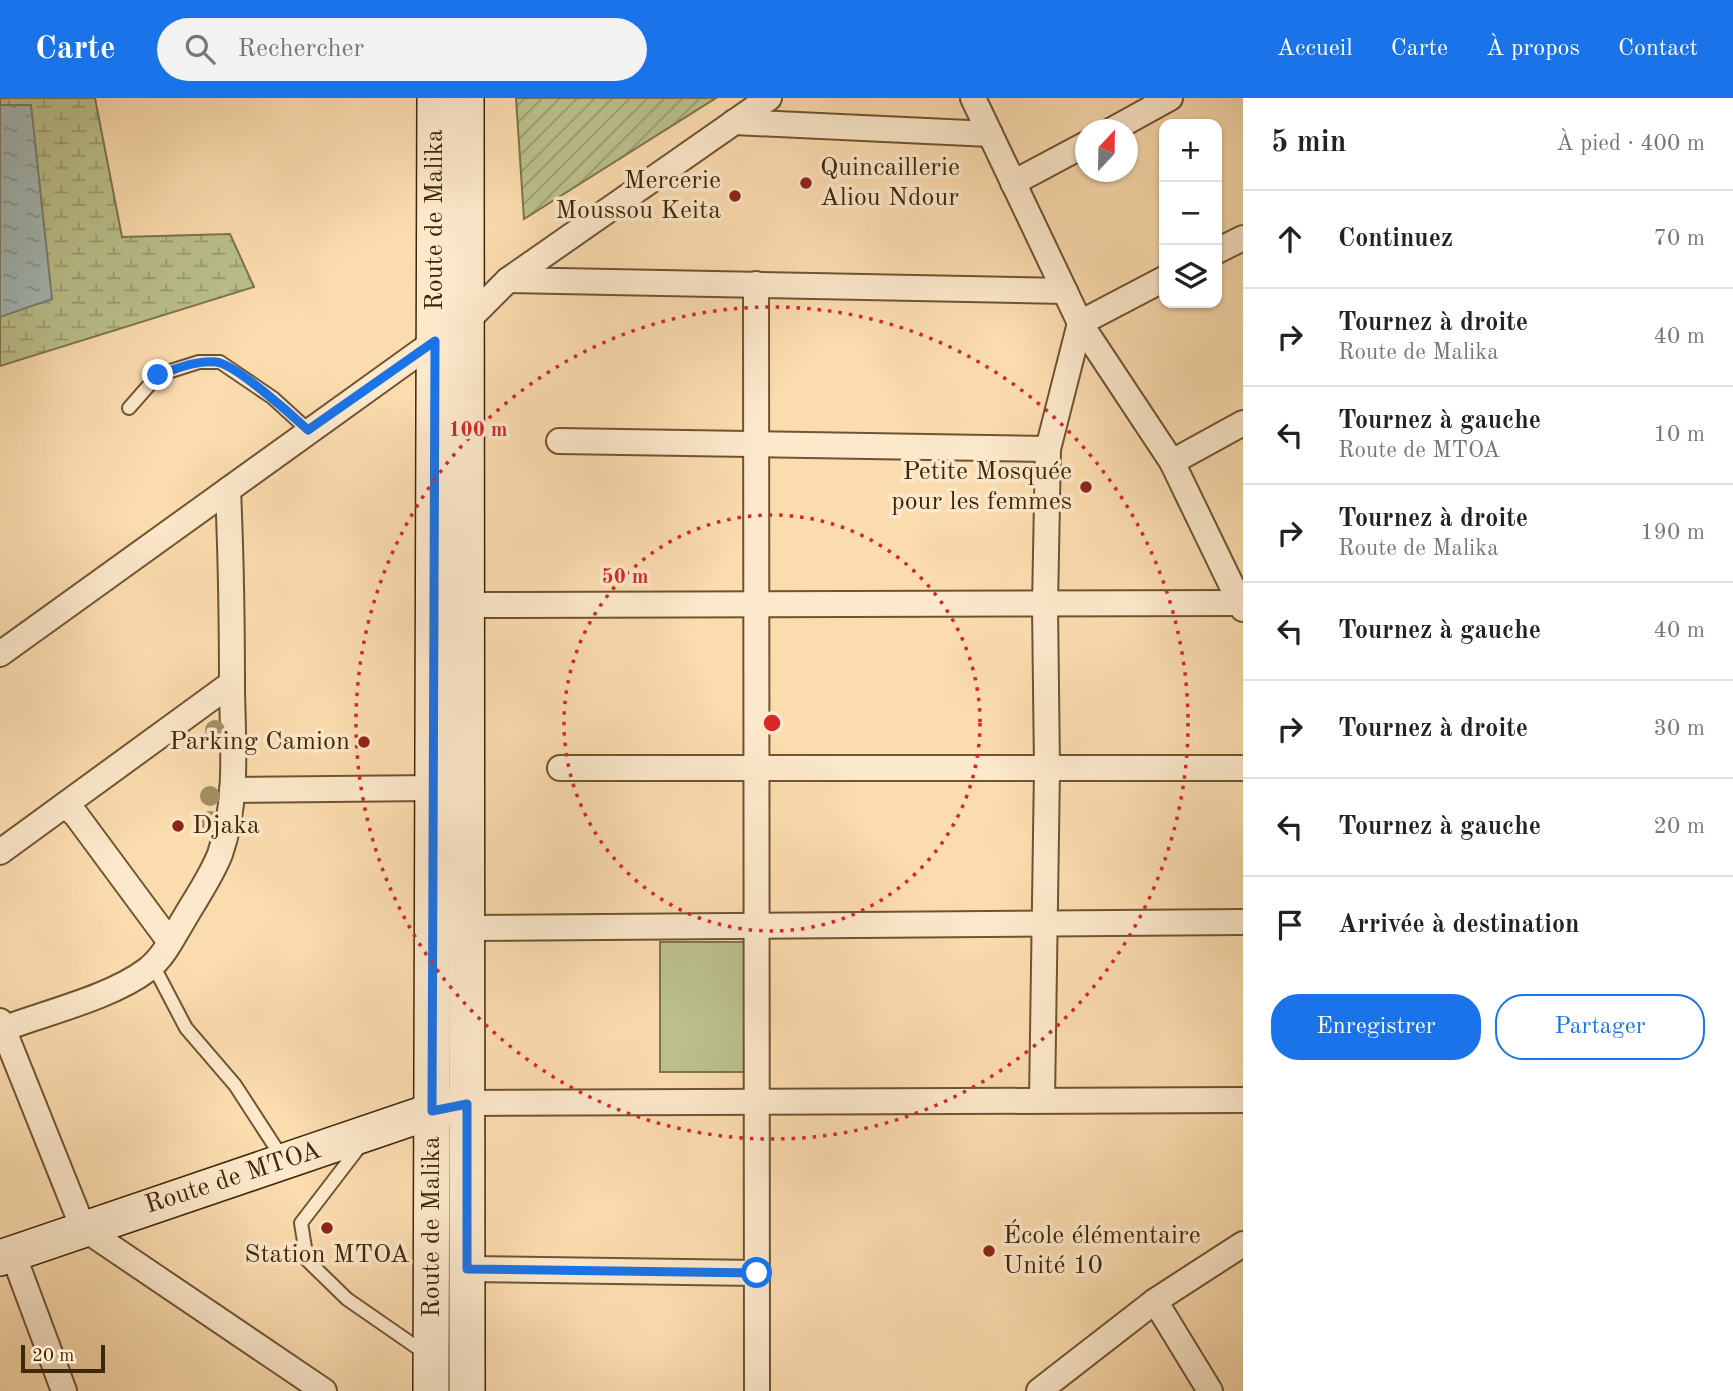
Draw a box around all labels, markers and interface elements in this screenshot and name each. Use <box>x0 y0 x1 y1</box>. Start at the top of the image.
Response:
search box <box>157 18 647 81</box>
icon: search <box>181 30 219 68</box>
text: Carte <box>35 33 115 66</box>
text: Rechercher <box>237 36 364 62</box>
text: Accueil <box>1277 37 1353 61</box>
text: Carte <box>1391 37 1448 61</box>
text: À propos <box>1486 37 1580 61</box>
text: Contact <box>1618 37 1698 61</box>
north arrow <box>1075 119 1138 182</box>
map controls <box>1159 119 1222 308</box>
button: + <box>1159 119 1222 182</box>
text: 5 min <box>1271 128 1346 158</box>
street label: Route de Malika <box>422 129 448 311</box>
text: À pied · 400 m <box>1556 132 1705 155</box>
place label: Quincaillerie Aliou Ndour <box>820 155 960 211</box>
place label: Mercerie Moussou Keita <box>555 168 721 224</box>
marker: Quincaillerie Aliou Ndour <box>798 175 814 191</box>
button: − <box>1159 182 1222 245</box>
marker: Mercerie Moussou Keita <box>727 188 743 204</box>
icon: ahead <box>1271 220 1309 258</box>
text: Continuez <box>1338 226 1453 252</box>
text: 70 m <box>1654 227 1705 250</box>
button: layers <box>1159 245 1222 308</box>
text: Tournez à droite <box>1338 310 1528 336</box>
icon: right <box>1271 318 1309 356</box>
text: 40 m <box>1654 325 1705 348</box>
text: Route de Malika <box>1338 341 1499 364</box>
route end <box>142 359 173 390</box>
text: Tournez à gauche <box>1338 408 1541 434</box>
icon: left <box>1271 416 1309 454</box>
text: 100 m <box>448 420 508 441</box>
text: 10 m <box>1654 423 1705 446</box>
text: Route de MTOA <box>1338 439 1500 462</box>
place label: Petite Mosquée pour les femmes <box>891 459 1072 515</box>
marker: Petite Mosquée pour les femmes <box>1078 479 1094 495</box>
text: Tournez à droite <box>1338 506 1528 532</box>
icon: right <box>1271 514 1309 552</box>
text: 190 m <box>1640 521 1705 544</box>
text: Route de Malika <box>1338 537 1499 560</box>
text: 50 m <box>601 567 649 588</box>
icon: left <box>1271 612 1309 650</box>
text: Tournez à gauche <box>1338 618 1541 644</box>
text: 40 m <box>1654 619 1705 642</box>
icon: right <box>1271 710 1309 748</box>
centre of rings <box>760 711 784 735</box>
text: Tournez à droite <box>1338 716 1528 742</box>
text: 30 m <box>1654 717 1705 740</box>
place label: Parking Camion <box>169 729 350 755</box>
marker: Parking Camion <box>356 734 372 750</box>
icon: left <box>1271 808 1309 846</box>
place label: Djaka <box>192 813 260 839</box>
text: Tournez à gauche <box>1338 814 1541 840</box>
text: 20 m <box>1654 815 1705 838</box>
marker: Djaka <box>170 818 186 834</box>
icon: arrive <box>1271 906 1309 944</box>
text: Arrivée à destination <box>1338 912 1580 938</box>
button: Enregistrer <box>1271 994 1481 1060</box>
button: Partager <box>1495 994 1705 1060</box>
street label: Route de Malika <box>419 1136 445 1318</box>
street label: Route de MTOA <box>142 1137 324 1219</box>
place label: École élémentaire Unité 10 <box>1003 1219 1201 1279</box>
marker: Station MTOA <box>319 1220 335 1236</box>
place label: Station MTOA <box>244 1242 410 1268</box>
marker: École élémentaire Unité 10 <box>981 1243 997 1259</box>
route start <box>741 1257 772 1288</box>
scale bar <box>21 1342 105 1374</box>
text: 20 m <box>32 1347 74 1366</box>

